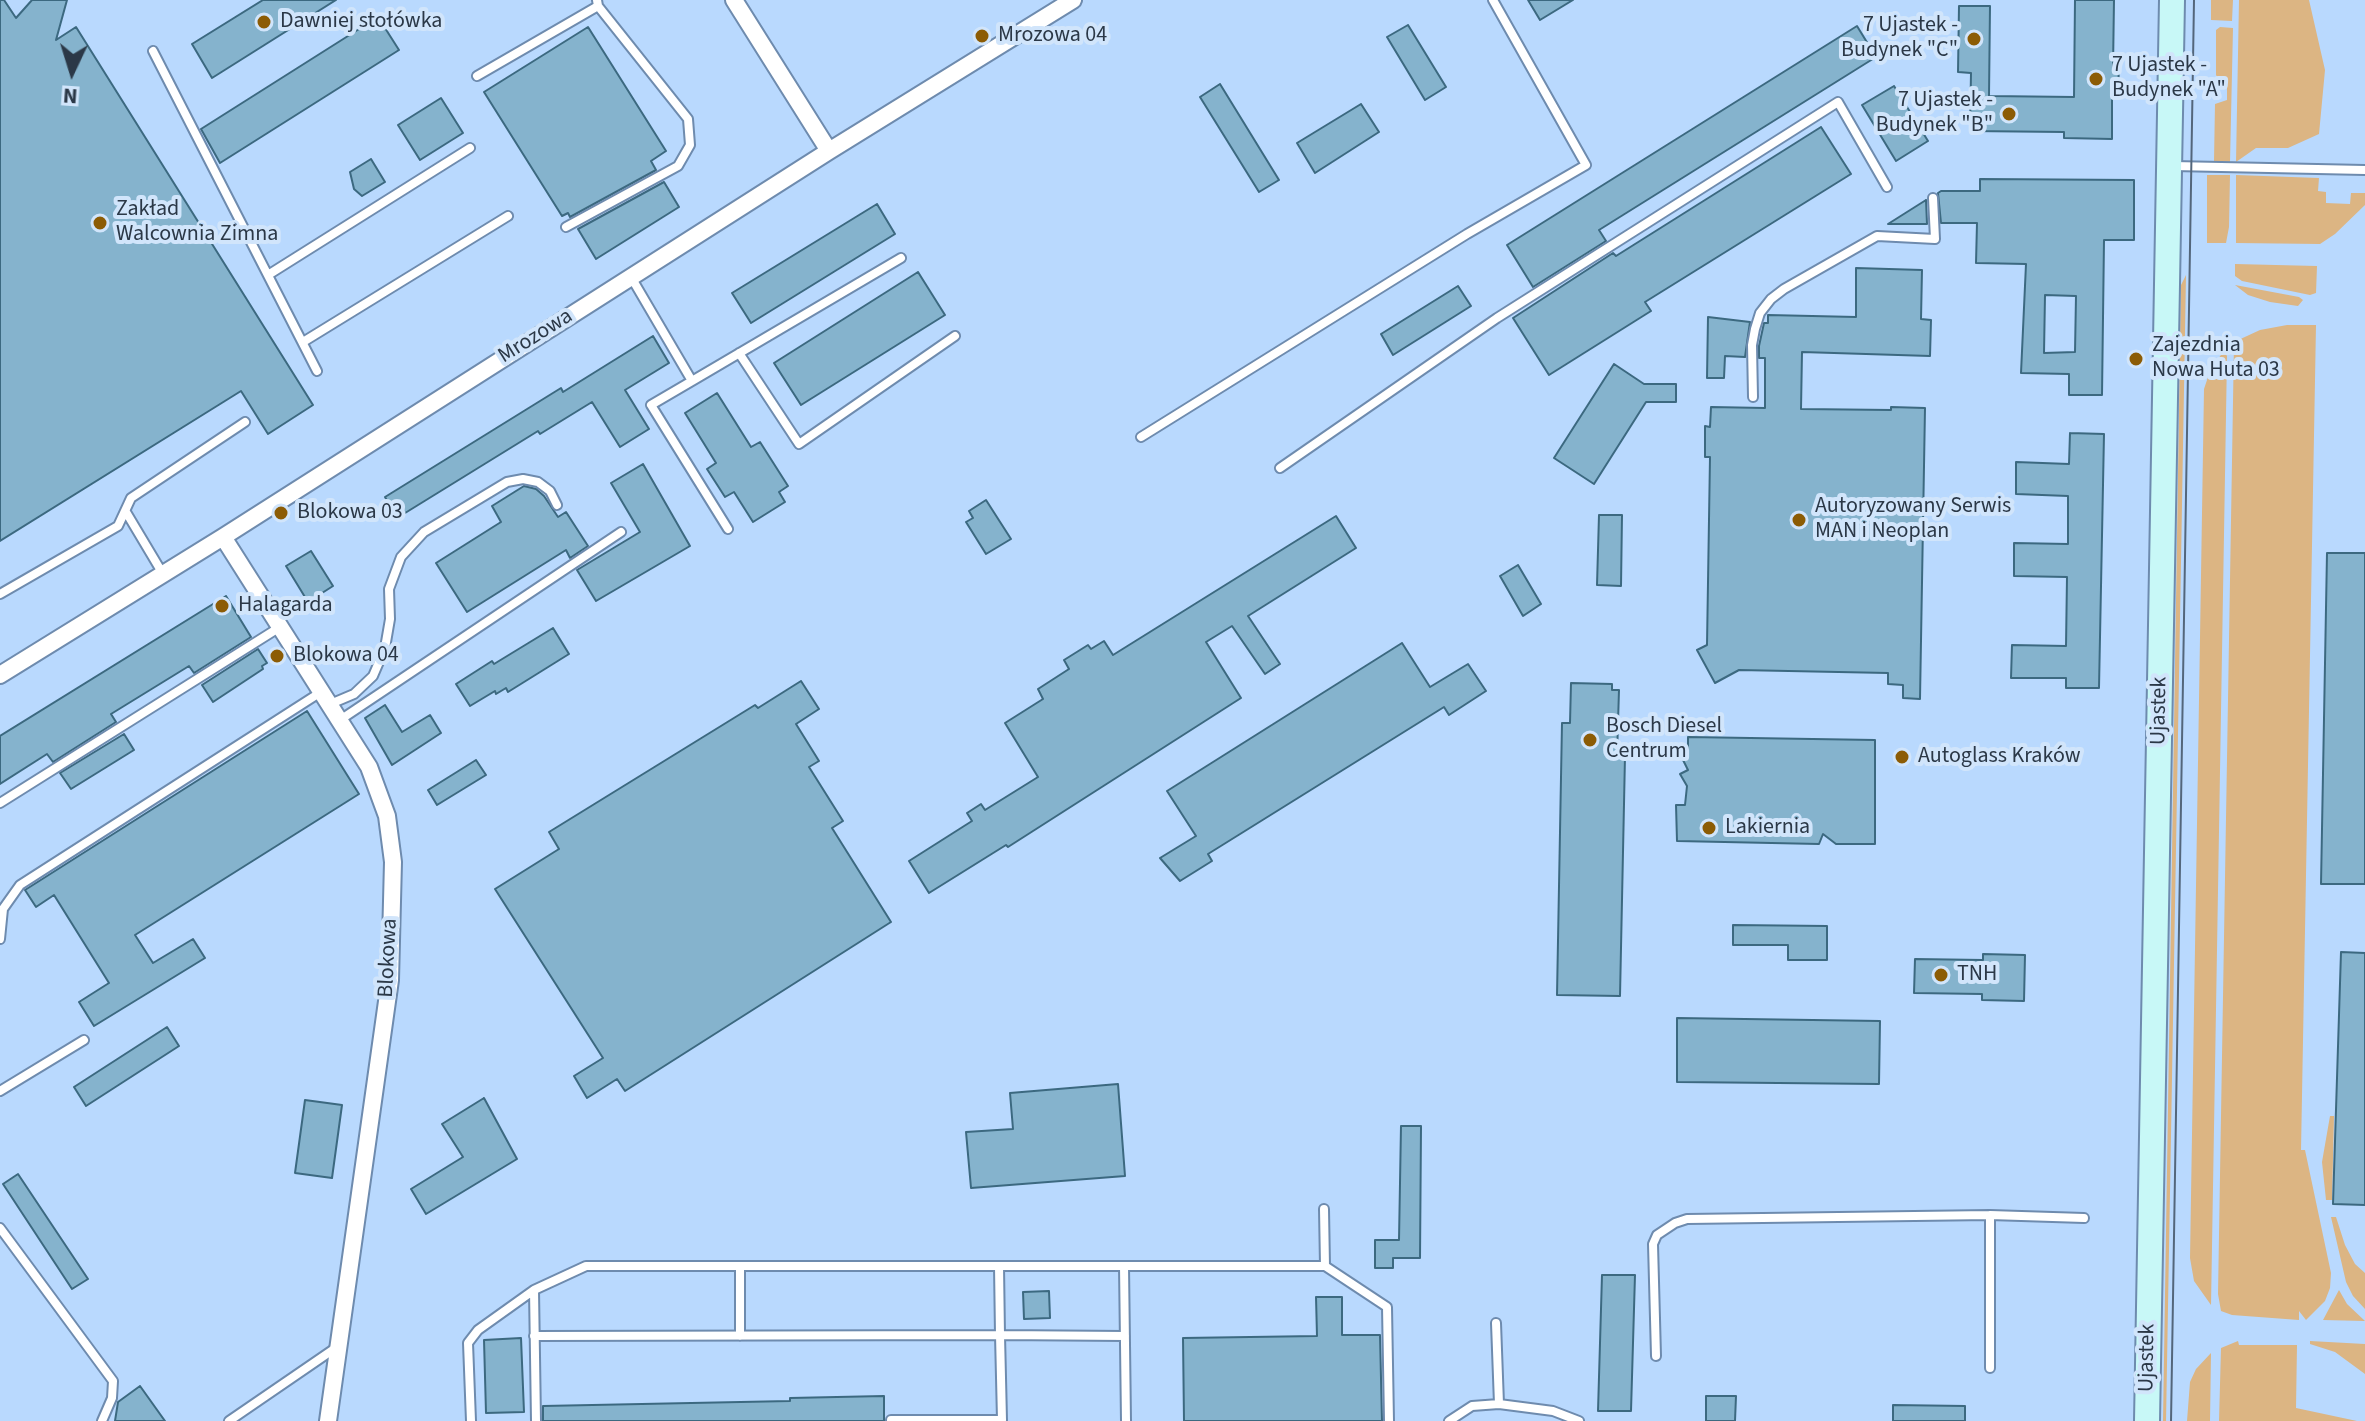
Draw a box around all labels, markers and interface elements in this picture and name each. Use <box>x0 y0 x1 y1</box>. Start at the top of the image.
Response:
place label: Dawniej stołówka <box>280 9 442 35</box>
marker: Dawniej stołówka <box>255 13 273 31</box>
place label: 7 Ujastek - Budynek "C" <box>1841 13 1958 64</box>
place label: Mrozowa 04 <box>998 23 1107 49</box>
marker: Mrozowa 04 <box>973 27 991 45</box>
marker: 7 Ujastek - Budynek "C" <box>1965 30 1983 48</box>
north arrow <box>32 32 112 112</box>
place label: 7 Ujastek - Budynek "A" <box>2112 53 2226 104</box>
marker: 7 Ujastek - Budynek "A" <box>2087 70 2105 88</box>
text: N <box>62 79 79 112</box>
place label: 7 Ujastek - Budynek "B" <box>1876 88 1993 140</box>
marker: 7 Ujastek - Budynek "B" <box>2000 105 2018 123</box>
place label: Zakład Walcownia Zimna <box>116 197 278 248</box>
marker: Zakład Walcownia Zimna <box>91 214 109 232</box>
street label: Mrozowa <box>494 304 578 370</box>
place label: Zajezdnia Nowa Huta 03 <box>2152 333 2280 384</box>
marker: Zajezdnia Nowa Huta 03 <box>2127 350 2145 368</box>
place label: Autoryzowany Serwis MAN i Neoplan <box>1815 494 2011 546</box>
place label: Blokowa 03 <box>297 500 403 526</box>
marker: Blokowa 03 <box>272 504 290 522</box>
marker: Autoryzowany Serwis MAN i Neoplan <box>1790 511 1808 529</box>
place label: Halagarda <box>238 593 333 619</box>
marker: Halagarda <box>213 597 231 615</box>
place label: Blokowa 04 <box>293 643 399 669</box>
marker: Blokowa 04 <box>268 647 286 665</box>
street label: Ujastek <box>2146 677 2174 745</box>
place label: Bosch Diesel Centrum <box>1606 714 1722 766</box>
marker: Bosch Diesel Centrum <box>1581 731 1599 749</box>
place label: Autoglass Kraków <box>1918 744 2081 770</box>
marker: Autoglass Kraków <box>1893 748 1911 766</box>
place label: Lakiernia <box>1725 815 1810 841</box>
marker: Lakiernia <box>1700 819 1718 837</box>
street label: Blokowa <box>374 918 404 998</box>
place label: TNH <box>1957 962 1997 988</box>
marker: TNH <box>1932 966 1950 984</box>
street label: Ujastek <box>2134 1324 2162 1392</box>

